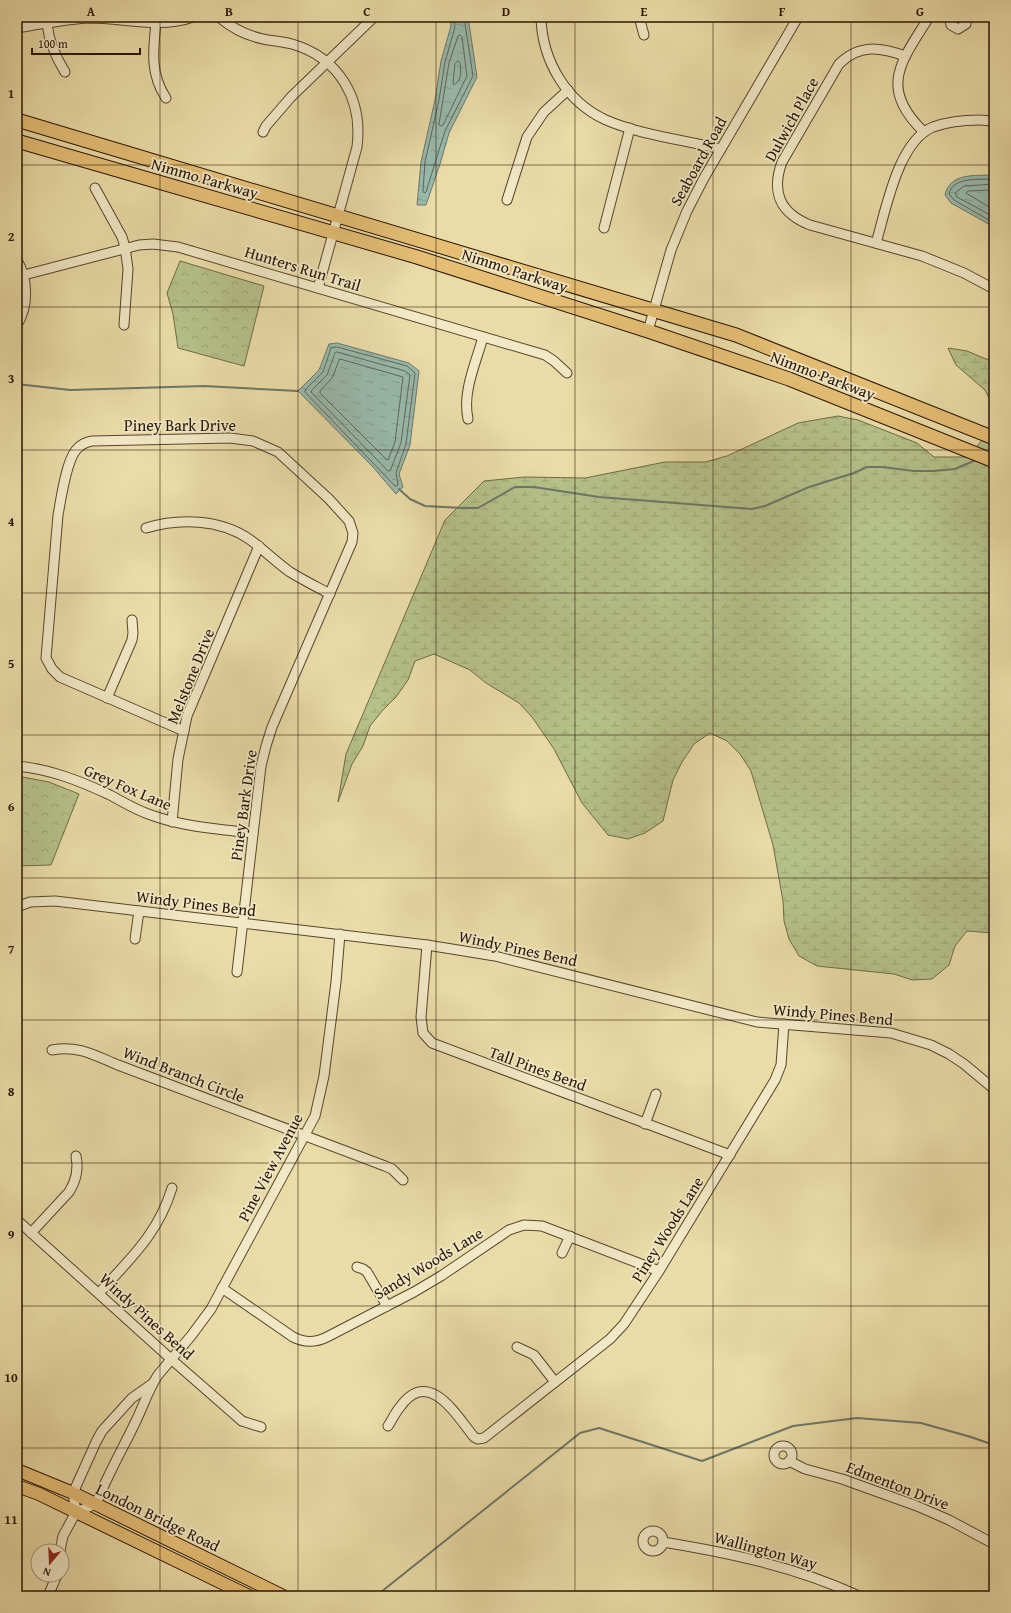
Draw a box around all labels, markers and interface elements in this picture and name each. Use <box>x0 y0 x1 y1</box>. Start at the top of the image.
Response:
text: A <box>87 2 96 21</box>
text: B <box>225 2 233 21</box>
text: C <box>363 2 371 21</box>
text: D <box>502 2 510 21</box>
text: E <box>641 2 648 21</box>
text: F <box>779 2 786 21</box>
text: G <box>916 2 924 21</box>
scale bar <box>32 30 140 56</box>
text: 100 m <box>38 35 68 52</box>
street label: Dulwich Place <box>758 72 824 166</box>
text: 1 <box>8 84 14 103</box>
street label: Seaboard Road <box>664 112 733 210</box>
street label: Nimmo Parkway <box>149 151 261 205</box>
text: 2 <box>8 227 15 246</box>
street label: Hunters Run Trail <box>242 239 364 297</box>
street label: Nimmo Parkway <box>459 242 571 298</box>
street label: Nimmo Parkway <box>767 344 879 406</box>
text: 3 <box>8 369 14 388</box>
street label: Piney Bark Drive <box>124 413 236 437</box>
text: 4 <box>8 512 15 531</box>
street label: Melstone Drive <box>160 625 220 727</box>
text: 5 <box>8 654 15 673</box>
street label: Piney Bark Drive <box>223 748 263 862</box>
street label: Grey Fox Lane <box>80 758 176 816</box>
text: 6 <box>8 797 15 816</box>
street label: Windy Pines Bend <box>135 884 258 922</box>
street label: Windy Pines Bend <box>456 924 580 972</box>
text: 7 <box>8 940 15 959</box>
street label: Windy Pines Bend <box>772 997 895 1031</box>
street label: Tall Pines Bend <box>486 1039 590 1097</box>
street label: Wind Branch Circle <box>120 1040 248 1108</box>
text: 8 <box>8 1082 15 1101</box>
street label: Pine View Avenue <box>231 1109 309 1225</box>
street label: Piney Woods Lane <box>625 1171 709 1287</box>
street label: Sandy Woods Lane <box>369 1221 487 1305</box>
text: 9 <box>8 1225 15 1244</box>
street label: Windy Pines Bend <box>94 1267 200 1366</box>
text: 10 <box>4 1368 18 1387</box>
street label: Edmenton Drive <box>843 1454 953 1516</box>
street label: London Bridge Road <box>92 1477 224 1558</box>
text: 11 <box>4 1510 18 1529</box>
street label: Wallington Way <box>712 1525 820 1575</box>
north arrow <box>30 1543 70 1583</box>
text: N <box>40 1563 53 1581</box>

